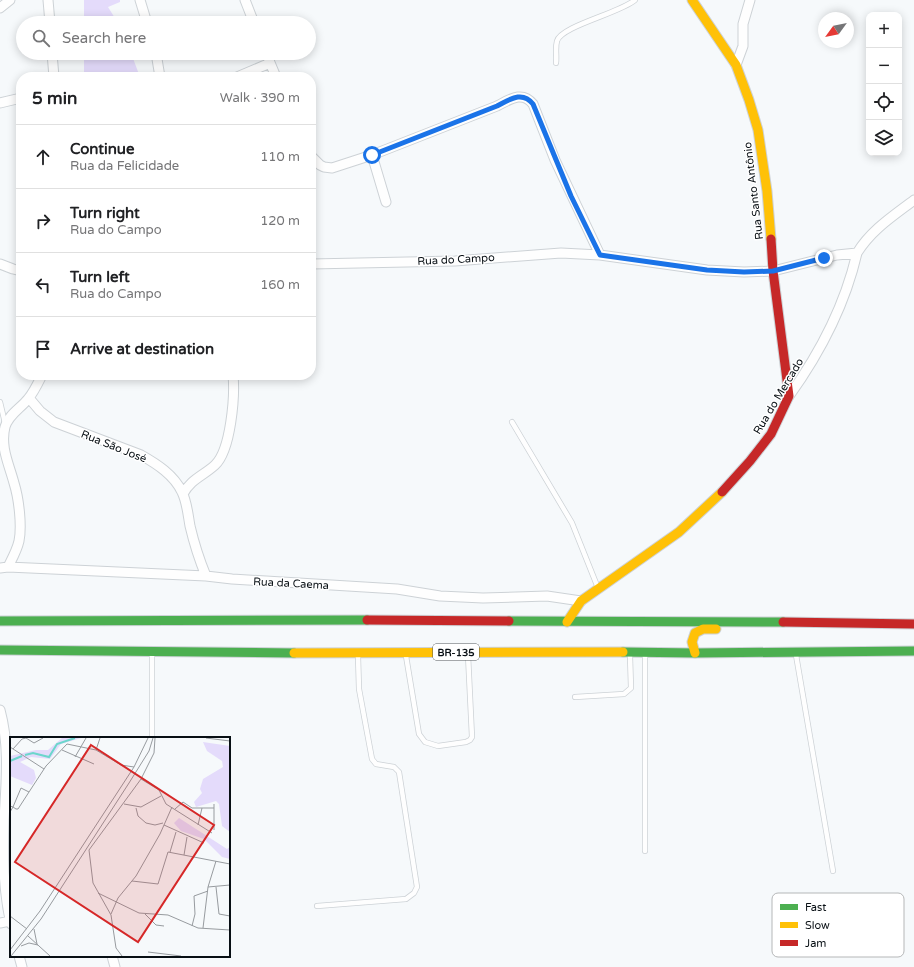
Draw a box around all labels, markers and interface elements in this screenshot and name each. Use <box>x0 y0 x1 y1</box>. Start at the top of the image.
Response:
north arrow <box>818 12 854 48</box>
map controls <box>866 12 902 156</box>
button: + <box>866 12 902 48</box>
search box <box>16 16 316 60</box>
icon: search <box>30 27 52 49</box>
text: Search here <box>62 29 146 47</box>
button: − <box>866 48 902 84</box>
button: locate <box>866 84 902 120</box>
text: 5 min <box>32 88 77 109</box>
text: Walk · 390 m <box>220 90 300 106</box>
button: layers <box>866 120 902 156</box>
text: Continue <box>70 140 134 158</box>
street label: Rua Santo Antônio <box>741 141 766 241</box>
icon: ahead <box>32 146 54 168</box>
route start <box>363 146 381 164</box>
text: 110 m <box>260 149 300 165</box>
text: Rua da Felicidade <box>70 158 179 174</box>
text: Turn right <box>70 204 140 222</box>
icon: right <box>32 210 54 232</box>
text: 120 m <box>260 213 300 229</box>
text: Rua do Campo <box>70 222 162 238</box>
route end <box>815 249 833 267</box>
street label: Rua do Campo <box>417 251 495 268</box>
text: Turn left <box>70 268 130 286</box>
icon: left <box>32 274 54 296</box>
text: 160 m <box>260 277 300 293</box>
text: Rua do Campo <box>70 286 162 302</box>
icon: arrive <box>32 338 54 360</box>
text: Arrive at destination <box>70 340 214 358</box>
street label: Rua do Mercado <box>751 356 806 437</box>
street label: Rua São José <box>79 427 148 465</box>
street label: Rua da Caema <box>253 575 329 592</box>
road number: BR-135 <box>433 644 479 660</box>
inset map <box>10 737 230 957</box>
legend <box>772 893 904 957</box>
text: Fast <box>805 901 826 914</box>
text: Slow <box>805 919 830 932</box>
text: Jam <box>805 937 826 950</box>

